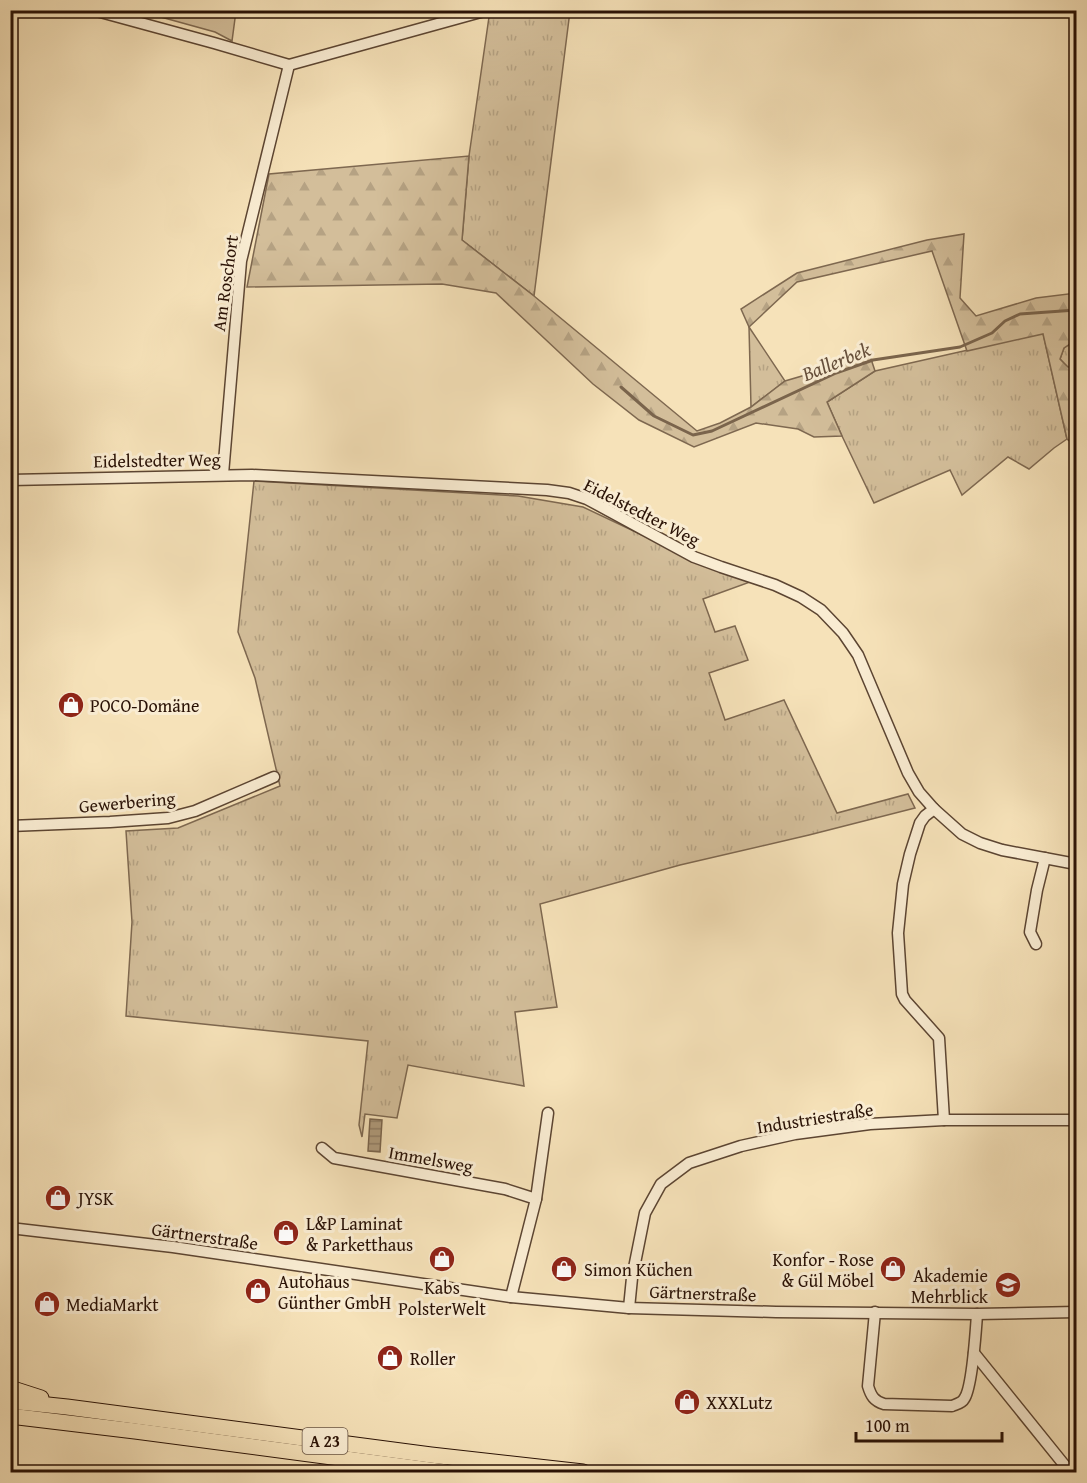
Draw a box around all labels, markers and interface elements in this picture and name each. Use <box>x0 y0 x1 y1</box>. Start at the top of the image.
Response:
street label: Am Roschort <box>205 232 245 333</box>
water label: Ballerbek <box>797 334 875 388</box>
street label: Eidelstedter Weg <box>93 445 221 475</box>
street label: Eidelstedter Weg <box>579 471 705 553</box>
shop icon: POCO-Domäne <box>56 690 86 720</box>
place label: POCO-Domäne <box>90 692 199 719</box>
street label: Gewerbering <box>78 784 176 820</box>
street label: Industriestraße <box>755 1095 875 1141</box>
street label: Immelsweg <box>387 1138 475 1180</box>
shop icon: JYSK <box>43 1183 73 1213</box>
place label: JYSK <box>76 1185 114 1212</box>
place label: L&P Laminat & Parketthaus <box>306 1210 413 1258</box>
street label: Gärtnerstraße <box>150 1215 260 1257</box>
shop icon: L&P Laminat & Parketthaus <box>271 1218 301 1248</box>
shop icon: Kabs PolsterWelt <box>427 1244 457 1274</box>
place label: Konfor - Rose & Gül Möbel <box>772 1246 874 1294</box>
shop icon: Simon Küchen <box>549 1254 579 1284</box>
shop icon: Konfor - Rose & Gül Möbel <box>878 1254 908 1284</box>
place label: Simon Küchen <box>584 1256 693 1283</box>
place label: Akademie Mehrblick <box>911 1262 989 1310</box>
place label: Autohaus Günther GmbH <box>278 1268 391 1316</box>
school or university icon: Akademie Mehrblick <box>993 1270 1023 1300</box>
place label: Kabs PolsterWelt <box>398 1274 487 1322</box>
shop icon: Autohaus Günther GmbH <box>243 1276 273 1306</box>
street label: Gärtnerstraße <box>649 1278 757 1308</box>
shop icon: MediaMarkt <box>32 1289 62 1319</box>
place label: MediaMarkt <box>66 1291 159 1318</box>
shop icon: Roller <box>375 1343 405 1373</box>
place label: Roller <box>410 1345 456 1372</box>
shop icon: XXXLutz <box>672 1387 702 1417</box>
place label: XXXLutz <box>706 1389 772 1416</box>
scale bar <box>856 1405 1002 1443</box>
text: 100 m <box>865 1412 910 1439</box>
road number: A 23 <box>302 1428 348 1454</box>

